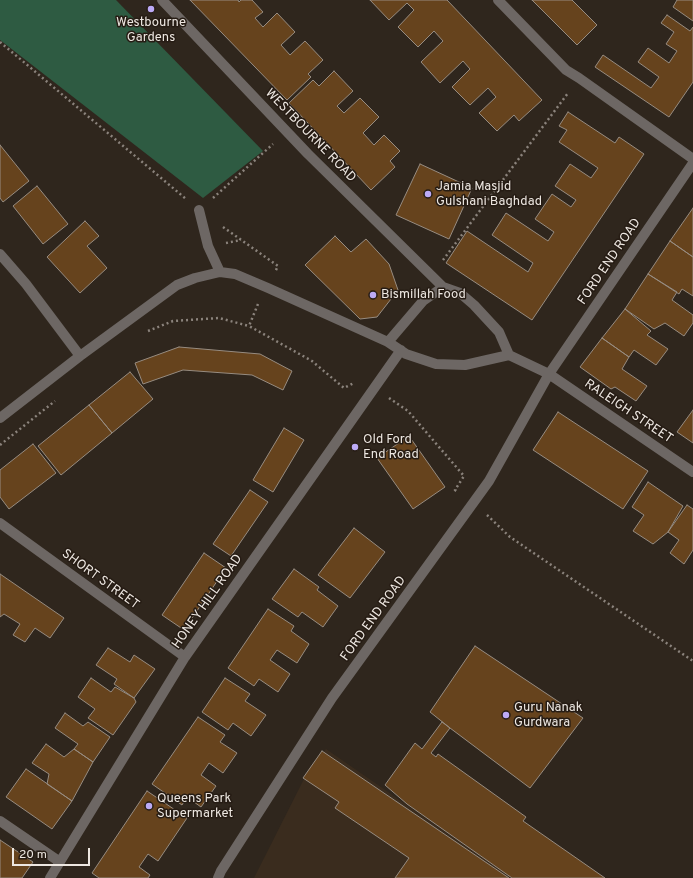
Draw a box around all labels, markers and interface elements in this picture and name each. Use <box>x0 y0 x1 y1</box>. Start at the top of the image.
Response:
marker: Westbourne Gardens <box>146 4 156 14</box>
place label: Westbourne Gardens <box>116 15 186 46</box>
street label: WESTBOURNE ROAD <box>261 86 359 186</box>
place label: Jamia Masjid Gulshani Baghdad <box>436 179 542 210</box>
marker: Jamia Masjid Gulshani Baghdad <box>423 189 433 199</box>
street label: FORD END ROAD <box>575 216 645 308</box>
place label: Bismillah Food <box>381 287 466 303</box>
marker: Bismillah Food <box>368 290 378 300</box>
street label: RALEIGH STREET <box>581 377 675 447</box>
place label: Old Ford End Road <box>363 432 419 463</box>
marker: Old Ford End Road <box>350 442 360 452</box>
street label: SHORT STREET <box>58 547 142 613</box>
street label: HONEY HILL ROAD <box>170 552 246 652</box>
street label: FORD END ROAD <box>338 574 410 664</box>
place label: Guru Nanak Gurdwara <box>514 700 583 731</box>
marker: Guru Nanak Gurdwara <box>501 710 511 720</box>
place label: Queens Park Supermarket <box>157 791 233 822</box>
marker: Queens Park Supermarket <box>144 801 154 811</box>
scale bar <box>14 840 92 866</box>
text: 20 m <box>19 847 47 863</box>

